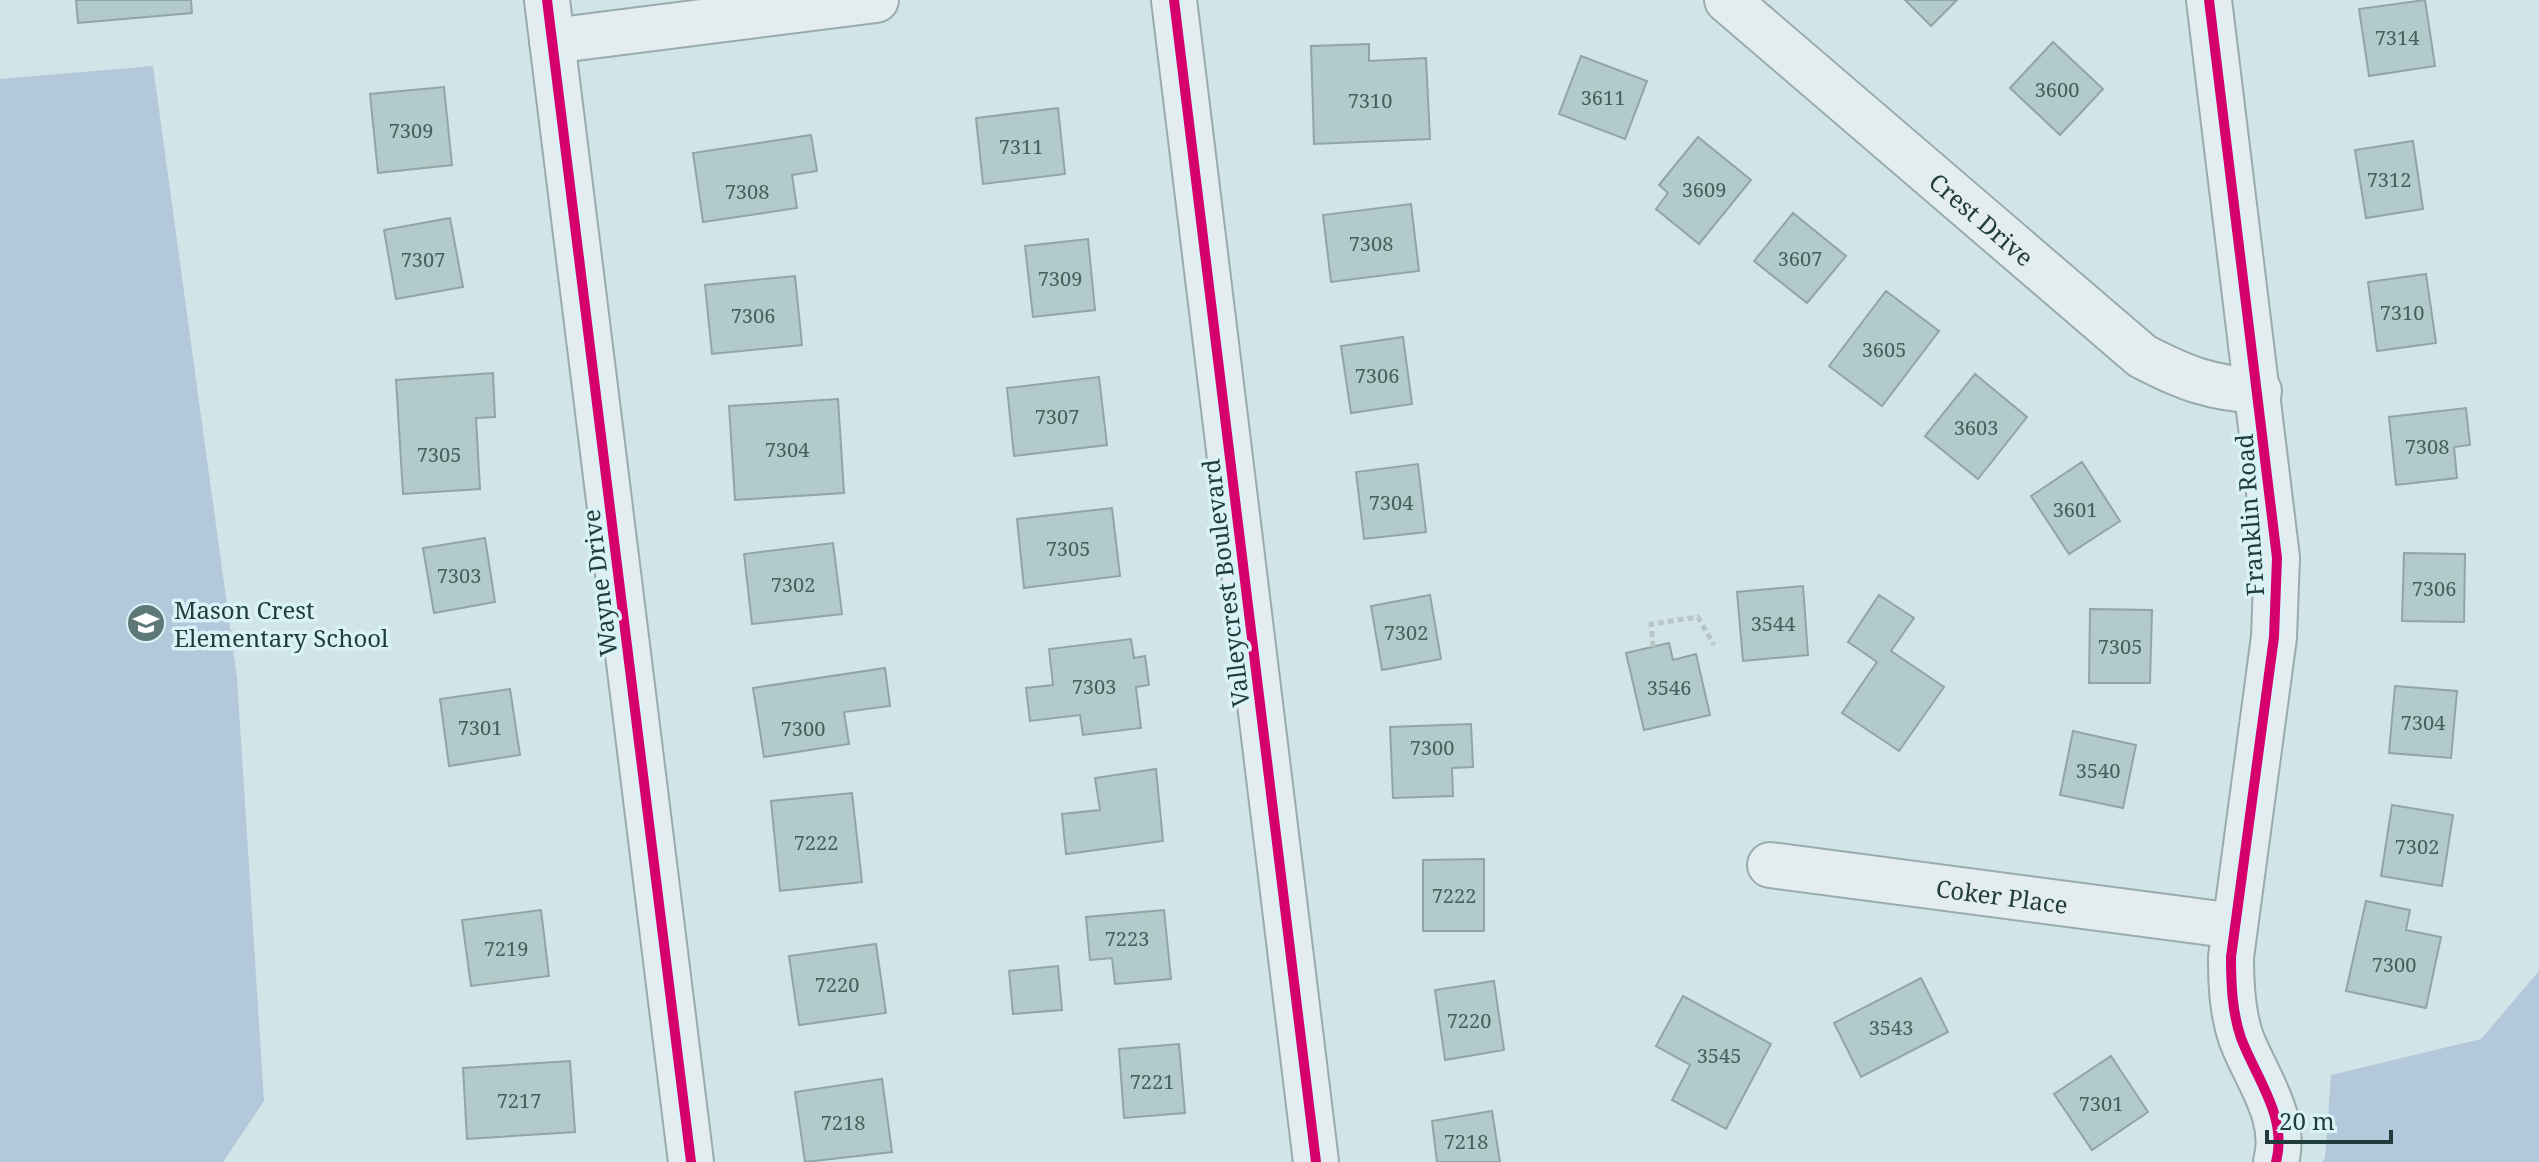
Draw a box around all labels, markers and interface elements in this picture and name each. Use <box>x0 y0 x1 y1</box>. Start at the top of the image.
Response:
house number: 7314 <box>2375 24 2419 51</box>
house number: 3600 <box>2035 76 2079 103</box>
house number: 3611 <box>1581 84 1625 111</box>
house number: 7310 <box>1348 87 1392 114</box>
house number: 7309 <box>389 117 433 144</box>
house number: 7311 <box>999 133 1043 160</box>
street label: Crest Drive <box>1923 165 2041 273</box>
house number: 7312 <box>2367 166 2411 193</box>
house number: 3609 <box>1682 176 1726 203</box>
house number: 7308 <box>725 178 769 205</box>
house number: 7308 <box>1349 230 1393 257</box>
house number: 3607 <box>1778 245 1822 272</box>
house number: 7307 <box>401 246 445 273</box>
house number: 7309 <box>1038 265 1082 292</box>
house number: 7310 <box>2380 299 2424 326</box>
house number: 7306 <box>731 302 775 329</box>
house number: 3605 <box>1862 336 1906 363</box>
house number: 7306 <box>1355 362 1399 389</box>
house number: 7307 <box>1035 403 1079 430</box>
house number: 3603 <box>1954 414 1998 441</box>
street label: Franklin Road <box>2227 432 2271 597</box>
house number: 7308 <box>2405 433 2449 460</box>
house number: 7304 <box>765 436 809 463</box>
house number: 7305 <box>417 441 461 468</box>
street label: Valleycrest Boulevard <box>1193 457 1257 709</box>
house number: 7304 <box>1369 489 1413 516</box>
house number: 3601 <box>2053 496 2097 523</box>
street label: Wayne Drive <box>574 508 624 658</box>
house number: 7305 <box>1046 535 1090 562</box>
house number: 7303 <box>437 562 481 589</box>
house number: 7302 <box>771 571 815 598</box>
house number: 7306 <box>2412 575 2456 602</box>
place label: Mason Crest Elementary School <box>174 593 389 654</box>
school or university icon: Mason Crest Elementary School <box>125 602 167 644</box>
house number: 3544 <box>1751 610 1795 637</box>
house number: 7302 <box>1384 619 1428 646</box>
house number: 7305 <box>2098 633 2142 660</box>
house number: 7303 <box>1072 673 1116 700</box>
house number: 3546 <box>1647 674 1691 701</box>
house number: 7304 <box>2401 709 2445 736</box>
house number: 7301 <box>458 714 502 741</box>
house number: 7300 <box>781 715 825 742</box>
house number: 7300 <box>1410 734 1454 761</box>
house number: 3540 <box>2076 757 2120 784</box>
house number: 7222 <box>794 829 838 856</box>
house number: 7302 <box>2395 833 2439 860</box>
street label: Coker Place <box>1934 870 2070 920</box>
house number: 7222 <box>1432 882 1476 909</box>
house number: 7223 <box>1105 925 1149 952</box>
house number: 7219 <box>484 935 528 962</box>
house number: 7300 <box>2372 951 2416 978</box>
house number: 7220 <box>815 971 859 998</box>
house number: 7220 <box>1447 1007 1491 1034</box>
house number: 3543 <box>1869 1014 1913 1041</box>
house number: 3545 <box>1697 1042 1741 1069</box>
house number: 7221 <box>1130 1068 1174 1095</box>
house number: 7217 <box>497 1087 541 1114</box>
house number: 7301 <box>2079 1090 2123 1117</box>
scale bar <box>2267 1094 2391 1144</box>
text: 20 m <box>2279 1104 2335 1137</box>
house number: 7218 <box>821 1109 865 1136</box>
house number: 7218 <box>1444 1128 1488 1155</box>

